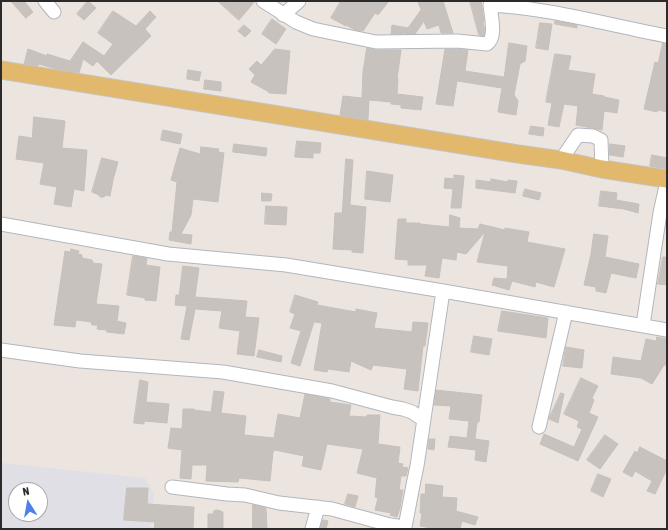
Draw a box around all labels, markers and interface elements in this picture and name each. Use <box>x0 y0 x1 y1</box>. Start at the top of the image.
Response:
north arrow <box>8 482 48 522</box>
text: N <box>22 485 30 498</box>

